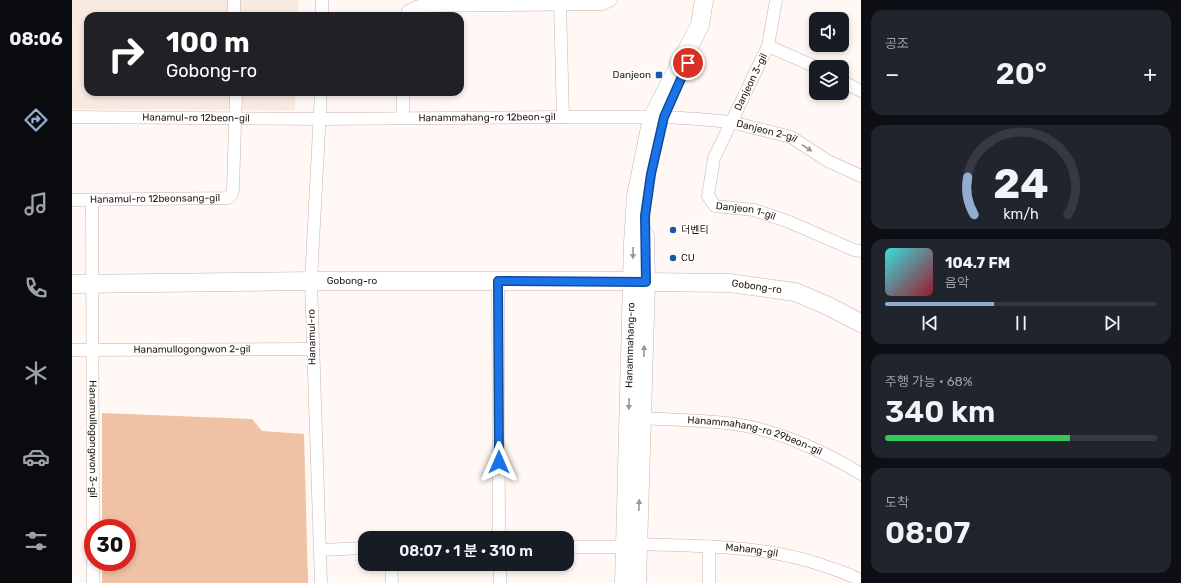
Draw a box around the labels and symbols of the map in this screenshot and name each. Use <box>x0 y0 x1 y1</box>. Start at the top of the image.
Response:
pin <box>671 46 705 80</box>
street label: Danjeon 3-gil <box>732 51 770 113</box>
place label: Danjeon <box>613 69 651 81</box>
marker: Danjeon <box>654 70 664 80</box>
street label: Hanammahang-ro 12beon-gil <box>418 111 556 124</box>
street label: Hanamul-ro 12beon-gil <box>142 112 250 124</box>
street label: Danjeon 2-gil <box>735 118 799 145</box>
one-way arrow <box>802 144 812 152</box>
street label: Hanamul-ro 12beonsang-gil <box>90 192 220 206</box>
street label: Danjeon 1-gil <box>715 200 777 223</box>
place label: 더벤티 <box>681 224 709 236</box>
marker: 더벤티 <box>668 225 678 235</box>
one-way arrow <box>630 247 636 260</box>
place label: CU <box>681 252 695 264</box>
marker: CU <box>668 253 678 263</box>
street label: Gobong-ro <box>327 275 378 287</box>
street label: Gobong-ro <box>731 277 783 296</box>
street label: Hanammahang-ro <box>623 302 637 388</box>
street label: Hanamul-ro <box>306 309 318 365</box>
street label: Hanamullogongwon 2-gil <box>133 343 251 356</box>
one-way arrow <box>641 344 647 357</box>
street label: Hanamullogongwon 3-gil <box>87 380 99 498</box>
one-way arrow <box>626 398 632 411</box>
street label: Hanammahang-ro 29beon-gil <box>687 414 824 458</box>
position arrow <box>478 441 520 483</box>
one-way arrow <box>636 499 643 511</box>
speed limit sign: 30 <box>84 519 136 571</box>
street label: Mahang-gil <box>725 541 779 560</box>

